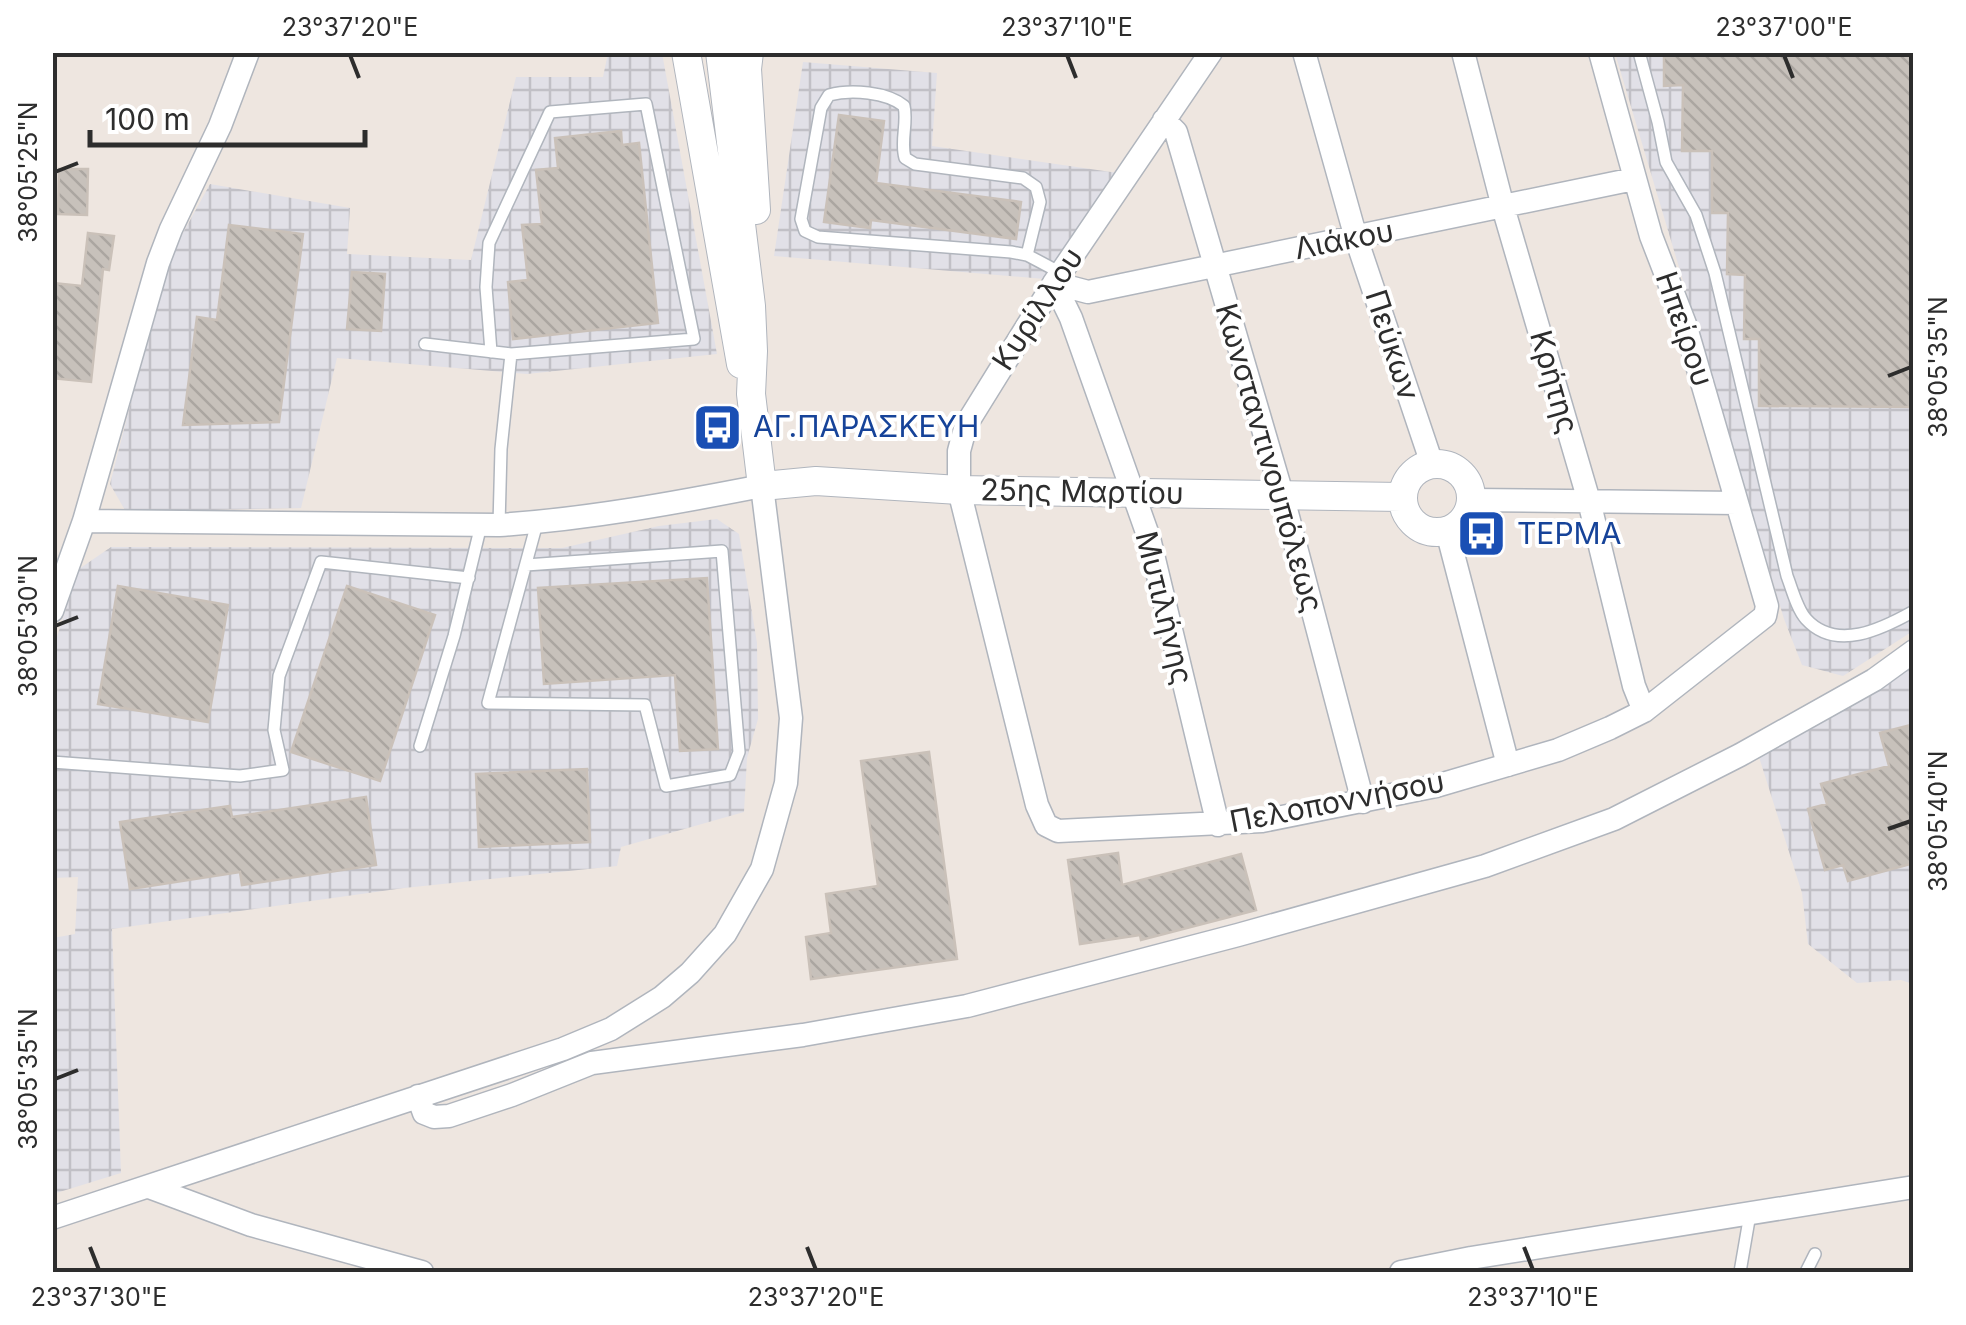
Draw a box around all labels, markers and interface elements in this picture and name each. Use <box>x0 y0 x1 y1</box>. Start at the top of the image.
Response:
text: 23°37'20"E <box>282 12 418 42</box>
text: 23°37'10"E <box>1001 12 1133 42</box>
text: 23°37'00"E <box>1715 12 1853 42</box>
scale bar <box>90 85 365 147</box>
text: 38°05'25"N <box>13 101 43 243</box>
text: 100 m <box>105 101 190 137</box>
street label: Λιάκου <box>1291 212 1397 266</box>
street label: Κυρίλλου <box>984 240 1090 376</box>
street label: Ηπείρου <box>1649 267 1721 391</box>
street label: Πεύκων <box>1358 285 1428 404</box>
text: 38°05'35"N <box>1923 296 1953 438</box>
street label: Κωνσταντινουπόλεως <box>1209 299 1331 616</box>
street label: Κρήτης <box>1523 326 1587 437</box>
bus stop icon: ΑΓ.ΠΑΡΑΣΚΕΥΗ <box>692 401 744 453</box>
place label: ΑΓ.ΠΑΡΑΣΚΕΥΗ <box>753 408 979 444</box>
street label: 25ης Μαρτίου <box>980 471 1184 511</box>
bus stop icon: ΤΕΡΜΑ <box>1456 508 1508 560</box>
place label: ΤΕΡΜΑ <box>1517 515 1621 551</box>
street label: Μυτιλήνης <box>1129 527 1201 688</box>
text: 38°05'30"N <box>13 555 43 697</box>
text: 38°05'40"N <box>1923 750 1953 892</box>
street label: Πελοποννήσου <box>1226 763 1447 839</box>
text: 38°05'35"N <box>13 1008 43 1150</box>
text: 23°37'30"E <box>31 1282 167 1312</box>
text: 23°37'20"E <box>748 1282 884 1312</box>
text: 23°37'10"E <box>1467 1282 1599 1312</box>

